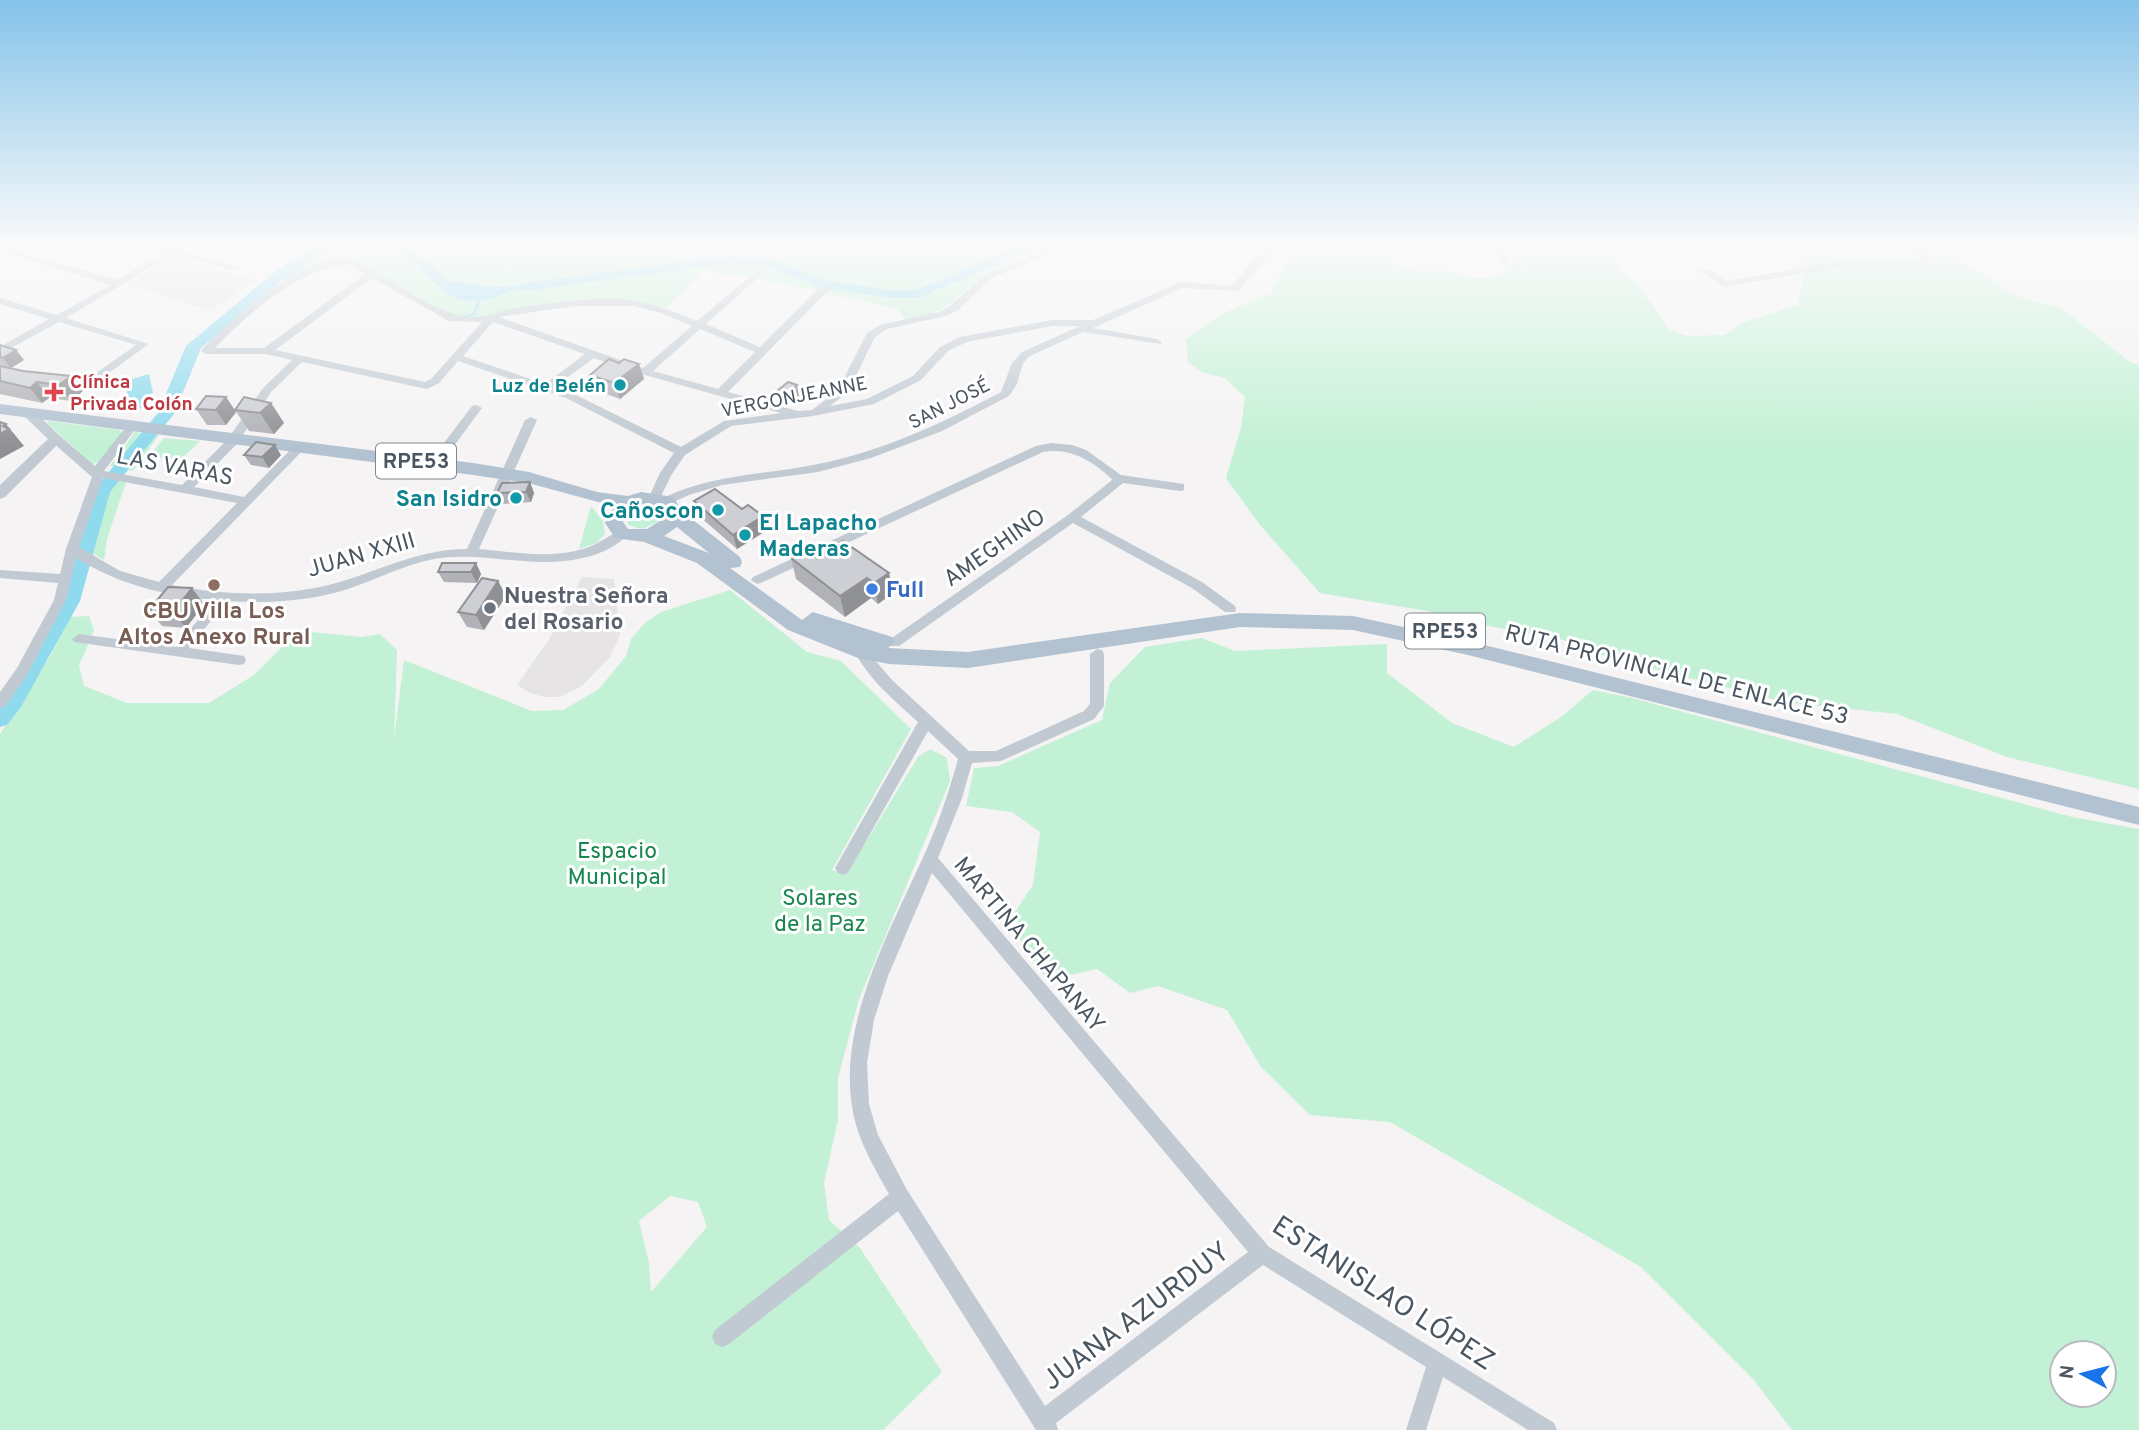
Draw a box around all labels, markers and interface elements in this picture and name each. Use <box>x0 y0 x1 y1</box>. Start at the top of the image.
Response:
place label: Clínica Privada Colón <box>70 371 193 417</box>
street label: VERGONJEANNE <box>719 372 869 424</box>
street label: SAN JOSÉ <box>905 373 995 436</box>
place label: Luz de Belén <box>491 375 606 399</box>
marker: Luz de Belén <box>612 377 628 393</box>
marker: Clínica Privada Colón <box>44 382 64 402</box>
street label: LAS VARAS <box>114 443 235 494</box>
road number: RPE53 <box>376 444 456 478</box>
place label: San Isidro <box>396 486 502 515</box>
marker: San Isidro <box>508 490 524 506</box>
place label: Cañoscon <box>600 498 704 527</box>
marker: Cañoscon <box>710 502 726 518</box>
street label: AMEGHINO <box>939 503 1052 595</box>
place label: El Lapacho Maderas <box>759 510 877 565</box>
street label: JUAN XXIII <box>304 527 419 586</box>
marker: El Lapacho Maderas <box>737 527 753 543</box>
marker: CBU Villa Los Altos Anexo Rural <box>206 577 222 593</box>
place label: Full <box>886 577 924 606</box>
marker: Full <box>864 581 880 597</box>
place label: Nuestra Señora del Rosario <box>504 583 669 638</box>
place label: CBU Villa Los Altos Anexo Rural <box>118 598 310 653</box>
marker: Nuestra Señora del Rosario <box>482 600 498 616</box>
road number: RPE53 <box>1405 614 1485 648</box>
street label: RUTA PROVINCIAL DE ENLACE 53 <box>1502 620 1851 733</box>
park label: Espacio Municipal <box>567 838 667 893</box>
street label: MARTINA CHAPANAY <box>946 852 1110 1039</box>
park label: Solares de la Paz <box>774 885 866 940</box>
street label: ESTANISLAO LÓPEZ <box>1264 1207 1502 1380</box>
street label: JUANA AZURDUY <box>1036 1235 1238 1400</box>
north arrow <box>2048 1339 2118 1409</box>
text: N <box>2055 1364 2081 1380</box>

